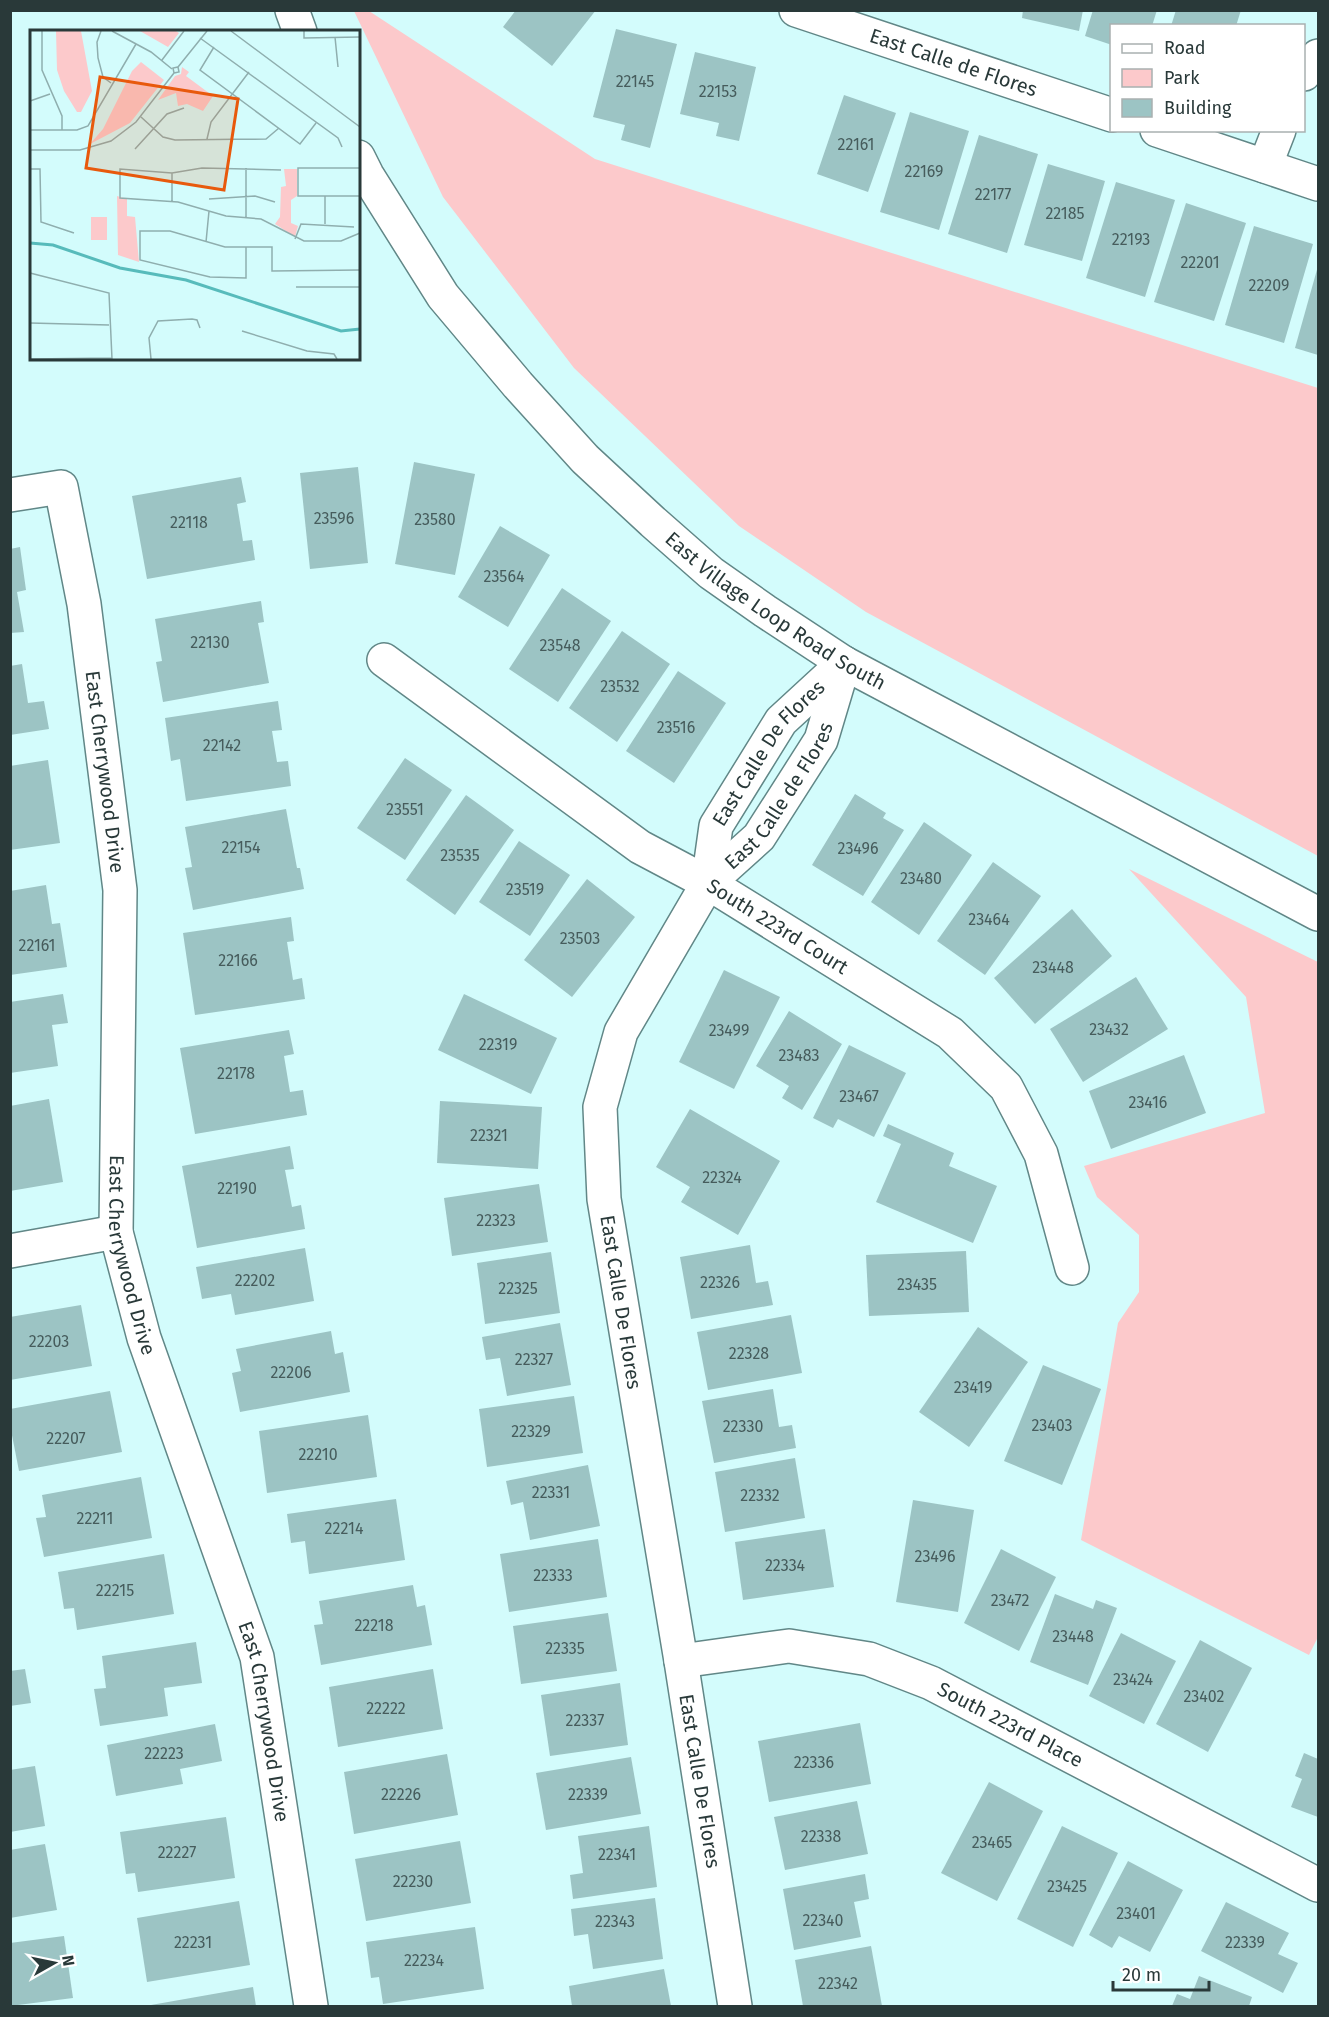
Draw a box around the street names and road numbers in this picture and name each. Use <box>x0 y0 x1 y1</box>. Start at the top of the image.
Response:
street label: East Calle de Flores <box>867 23 1040 101</box>
street label: East Village Loop Road South <box>660 527 890 695</box>
street label: East Cherrywood Drive <box>80 669 130 874</box>
street label: East Calle De Flores <box>707 675 830 830</box>
street label: East Calle de Flores <box>720 719 838 874</box>
street label: South 223rd Court <box>703 873 853 979</box>
street label: East Cherrywood Drive <box>104 1155 161 1358</box>
street label: East Calle De Flores <box>595 1213 647 1391</box>
street label: East Cherrywood Drive <box>233 1618 294 1824</box>
street label: South 223rd Place <box>933 1677 1087 1772</box>
street label: East Calle De Flores <box>674 1692 726 1870</box>

